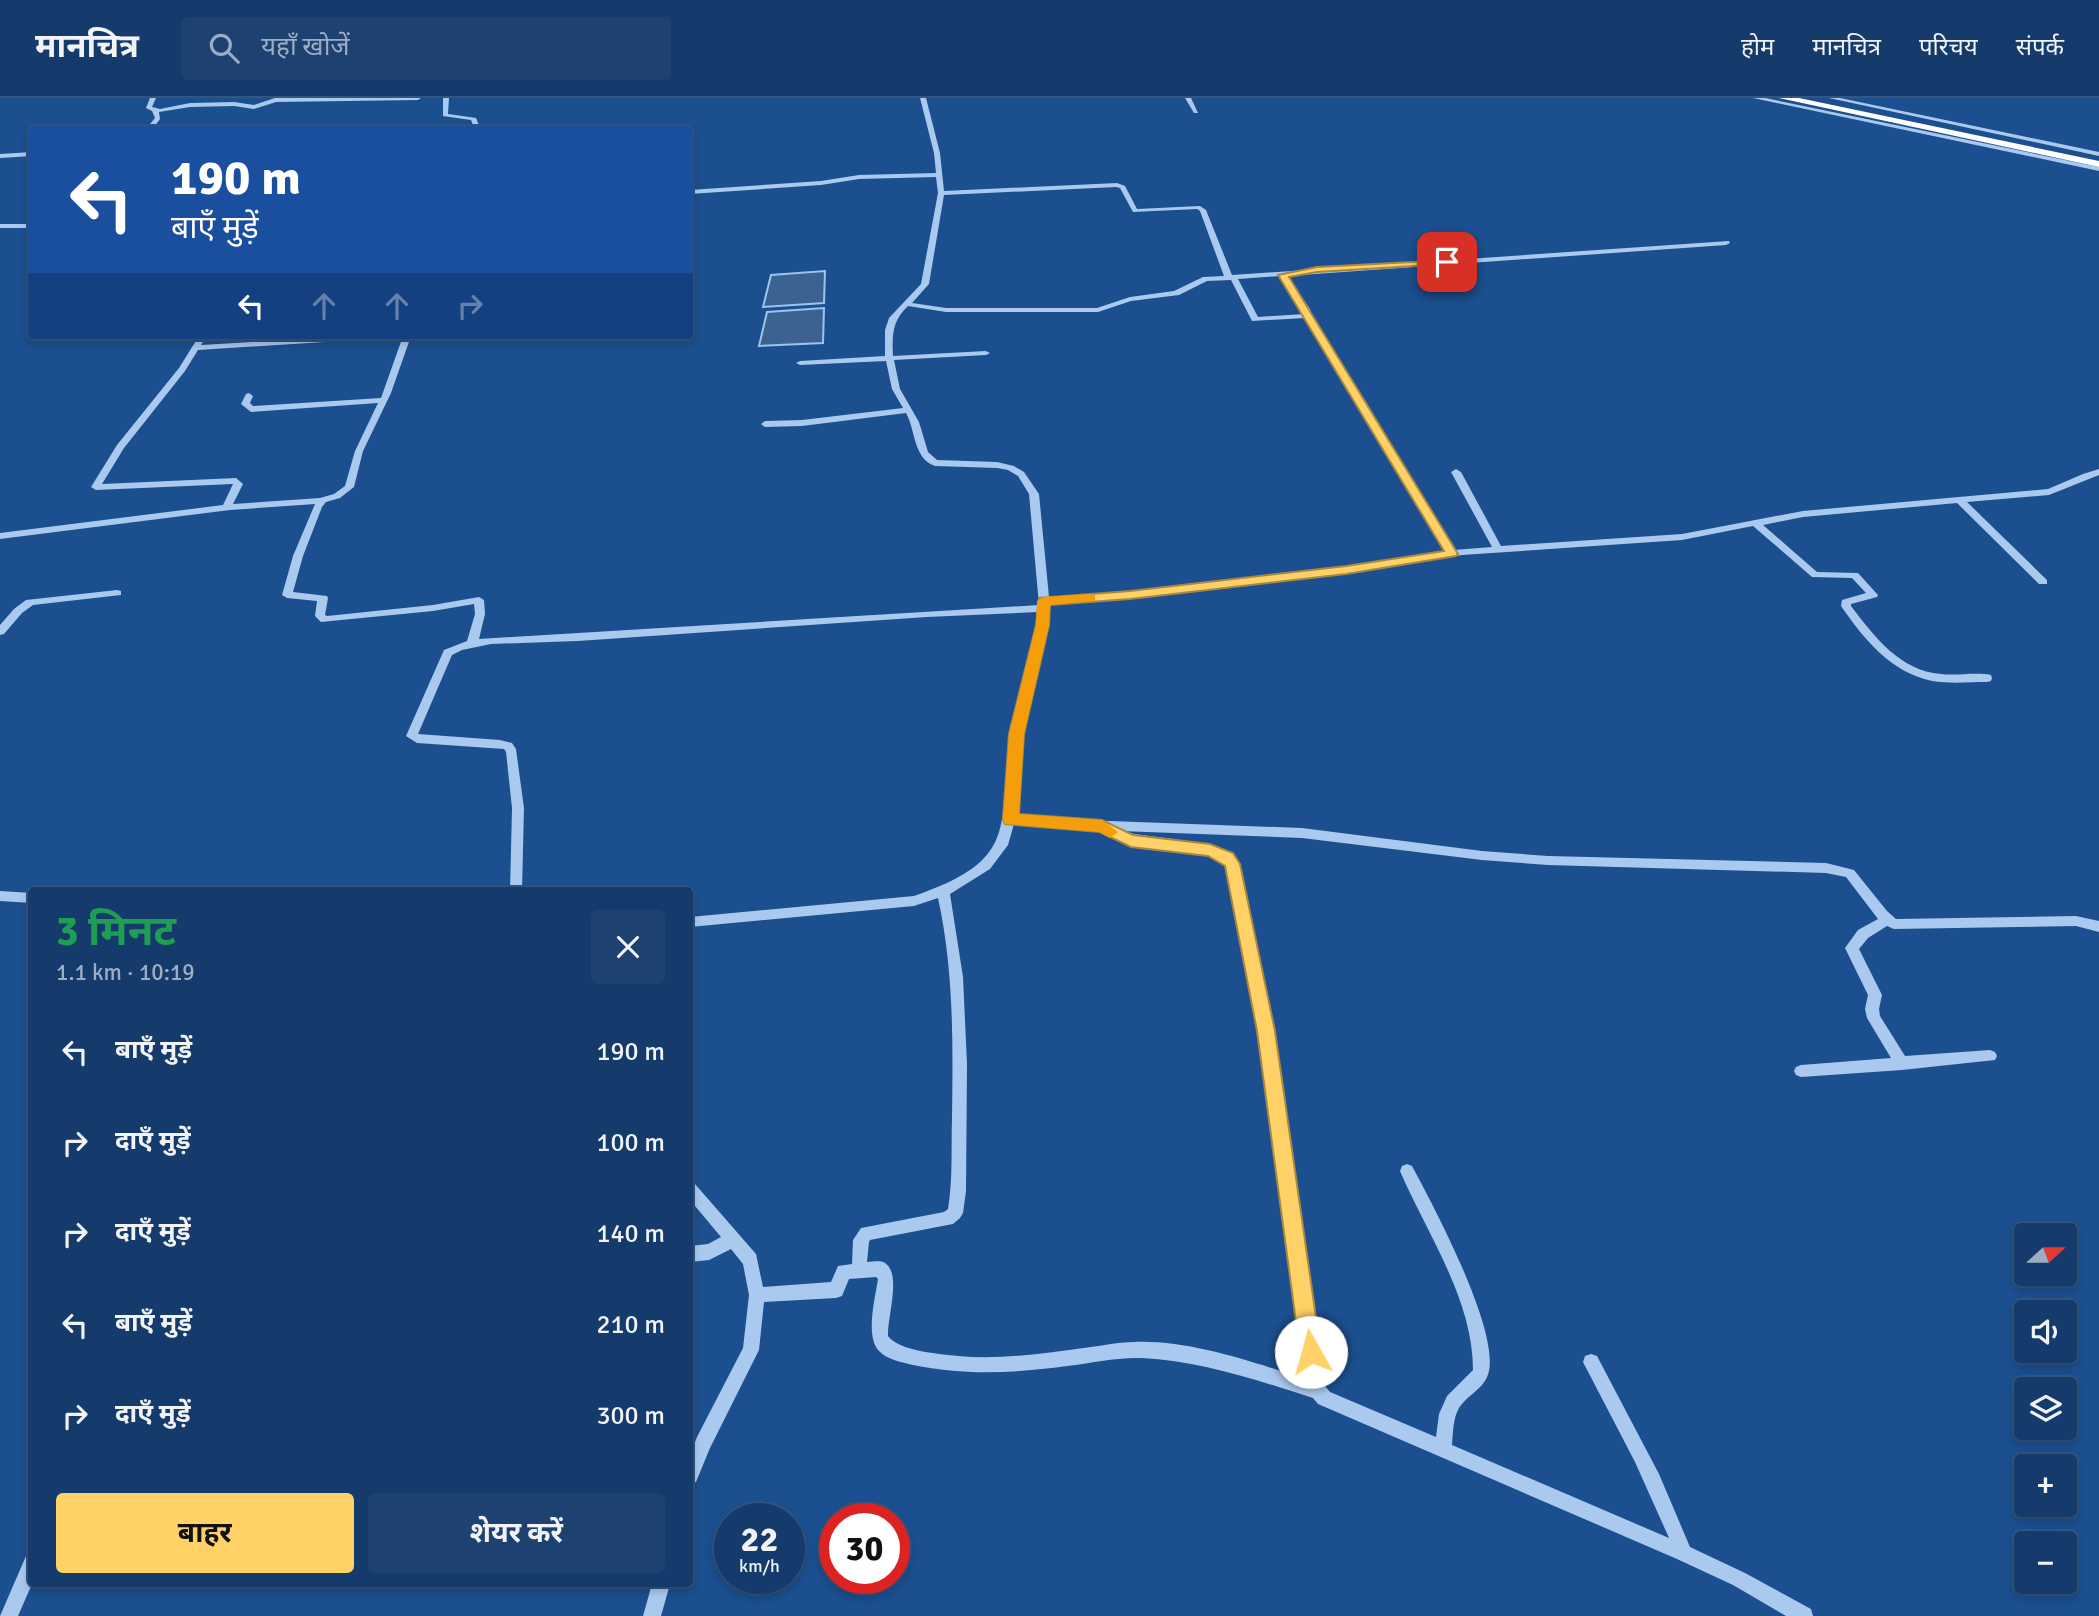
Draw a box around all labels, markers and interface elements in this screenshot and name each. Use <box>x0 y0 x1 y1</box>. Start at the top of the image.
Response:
search box <box>181 17 671 80</box>
text: मानचित्र <box>35 26 139 67</box>
icon: search <box>205 29 243 67</box>
text: यहाँ खोजें <box>261 31 350 63</box>
text: होम <box>1741 32 1774 62</box>
text: मानचित्र <box>1812 32 1881 62</box>
text: परिचय <box>1919 32 1978 62</box>
text: संपर्क <box>2016 32 2064 62</box>
text: 190 m <box>171 148 301 208</box>
icon: left <box>56 154 147 245</box>
text: बाएँ मुड़ें <box>171 208 259 247</box>
pin <box>1417 232 1477 292</box>
icon: arrive <box>1428 243 1466 281</box>
icon: left <box>232 287 270 325</box>
icon: ahead <box>305 287 343 325</box>
icon: ahead <box>378 287 416 325</box>
icon: right <box>451 287 489 325</box>
text: 3 मिनट <box>56 906 176 957</box>
button: close <box>591 910 665 984</box>
text: 1.1 km · 10:19 <box>56 958 195 987</box>
icon: left <box>56 1033 94 1071</box>
text: बाएँ मुड़ें <box>115 1034 192 1066</box>
text: 190 m <box>596 1036 665 1068</box>
icon: right <box>56 1124 94 1162</box>
text: दाएँ मुड़ें <box>115 1125 191 1157</box>
text: 100 m <box>596 1127 665 1159</box>
icon: right <box>56 1215 94 1253</box>
text: दाएँ मुड़ें <box>115 1216 191 1248</box>
text: 140 m <box>596 1218 665 1250</box>
north arrow <box>2014 1223 2077 1286</box>
map controls <box>2014 1223 2077 1594</box>
button: sound <box>2014 1300 2077 1363</box>
icon: left <box>56 1306 94 1344</box>
text: बाएँ मुड़ें <box>115 1307 192 1339</box>
text: 210 m <box>596 1309 665 1341</box>
position arrow <box>1274 1315 1348 1389</box>
button: layers <box>2014 1377 2077 1440</box>
icon: right <box>56 1397 94 1435</box>
text: दाएँ मुड़ें <box>115 1398 191 1430</box>
text: 300 m <box>596 1400 665 1432</box>
button: + <box>2014 1454 2077 1517</box>
button: बाहर <box>56 1493 354 1573</box>
button: शेयर करें <box>368 1493 665 1573</box>
speed limit sign: 30 <box>819 1503 910 1594</box>
text: 22 <box>741 1518 778 1561</box>
button: − <box>2014 1531 2077 1594</box>
text: km/h <box>739 1555 780 1577</box>

